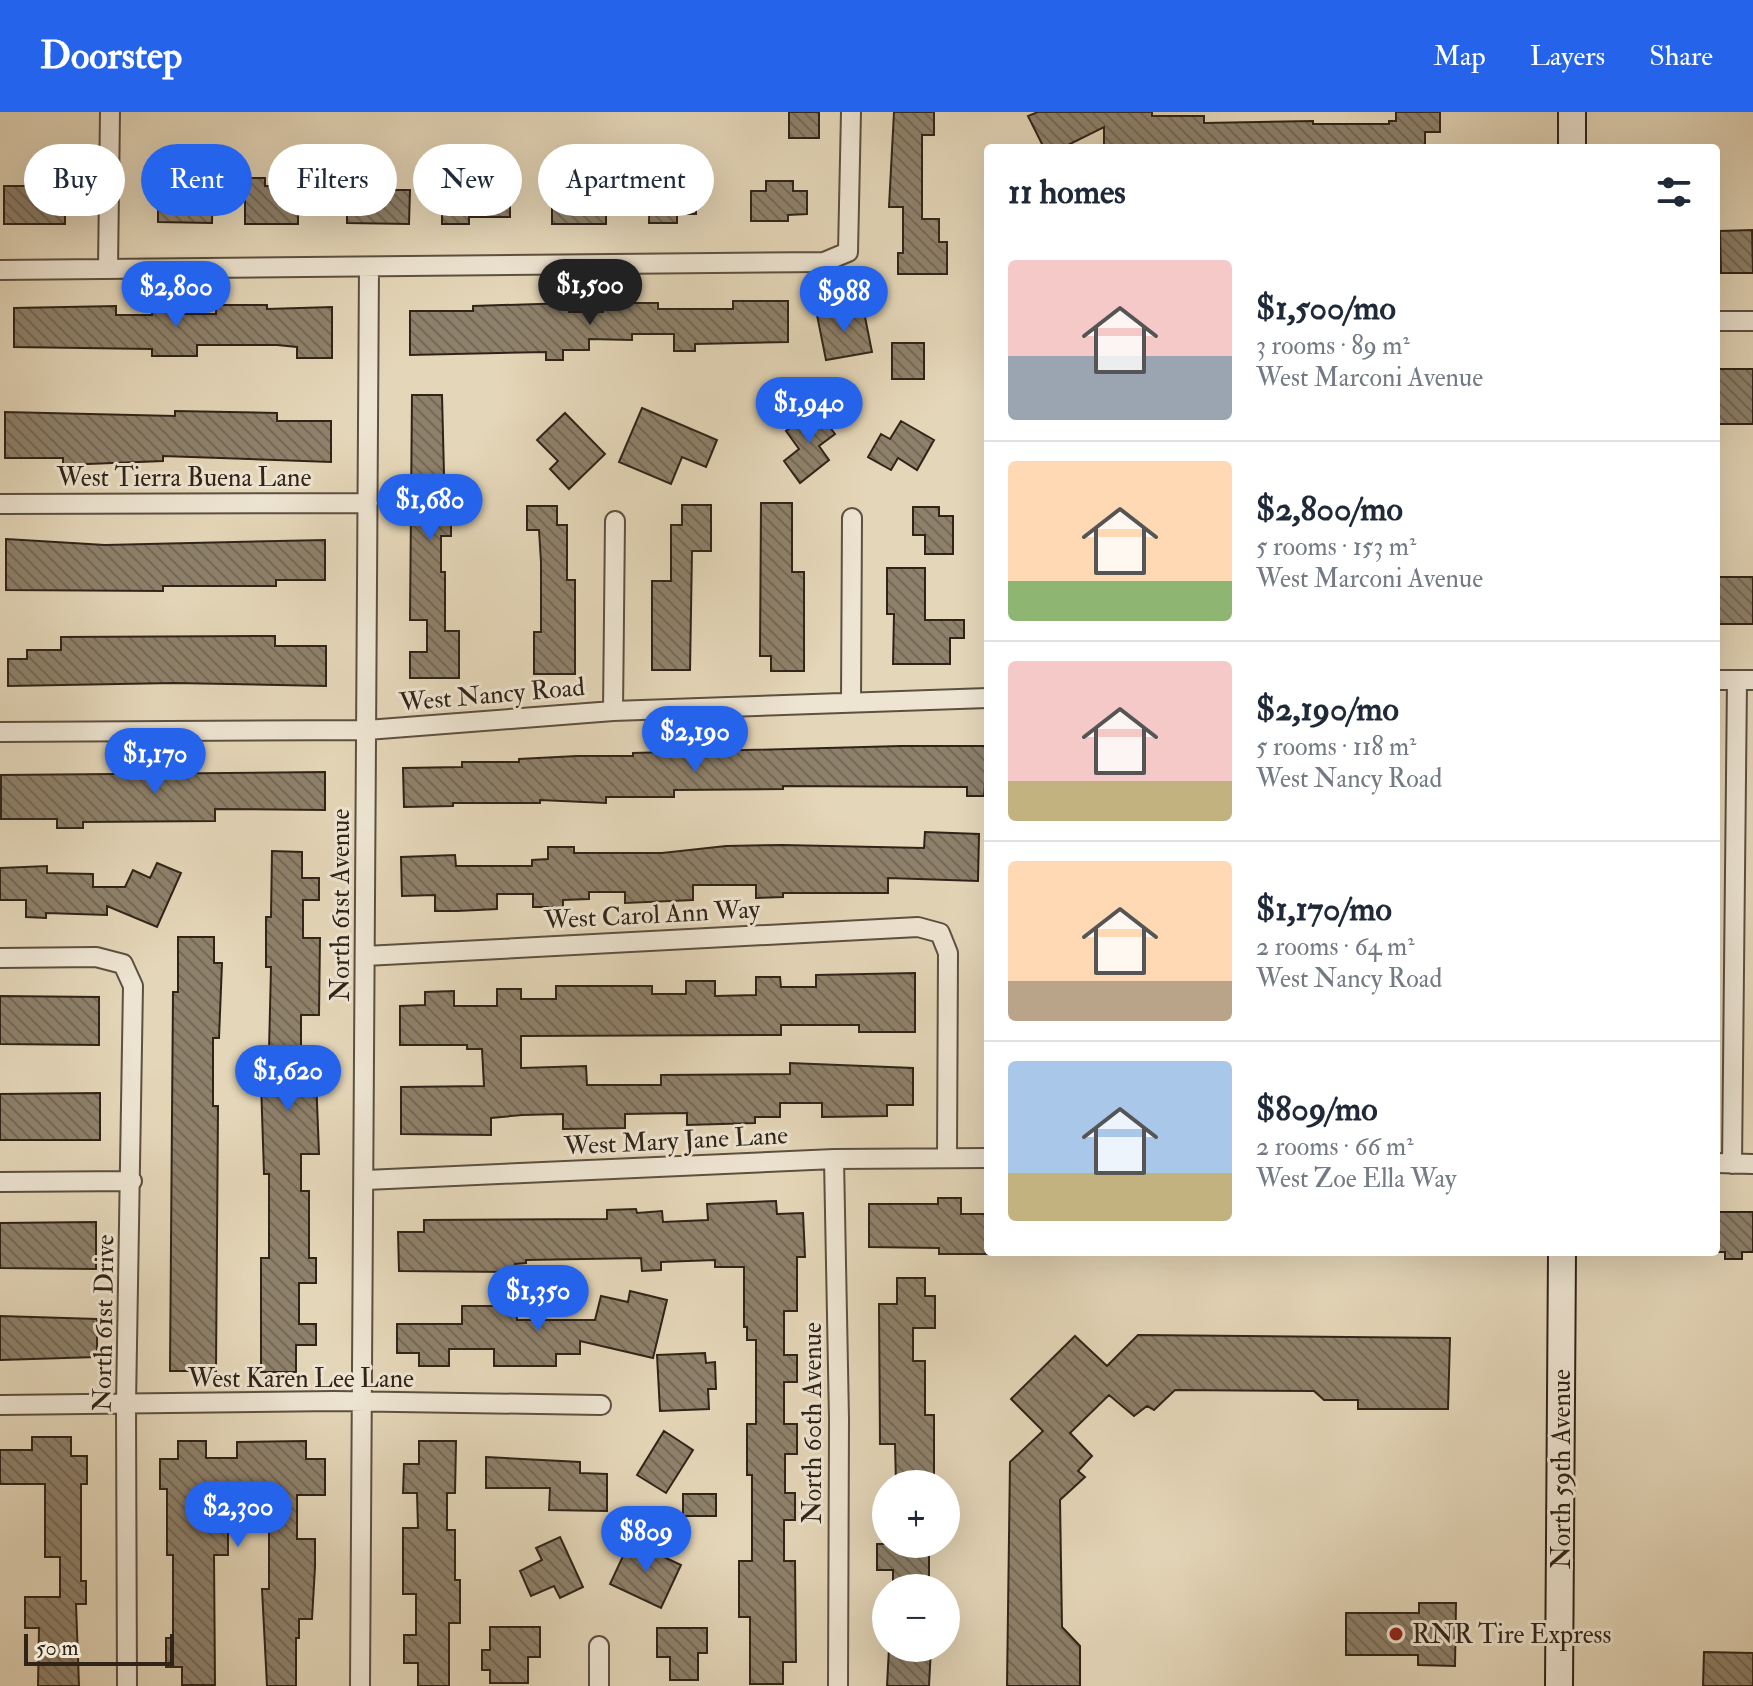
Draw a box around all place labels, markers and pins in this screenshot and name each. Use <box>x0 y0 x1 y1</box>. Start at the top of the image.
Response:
pin: $1,500 <box>525 259 655 327</box>
pin: $2,800 <box>111 261 241 329</box>
pin: $988 <box>797 266 891 334</box>
pin: $1,940 <box>744 377 874 445</box>
pin: $1,680 <box>365 474 495 542</box>
pin: $2,190 <box>630 706 760 774</box>
pin: $1,170 <box>90 728 220 796</box>
pin: $1,620 <box>223 1045 353 1113</box>
pin: $1,350 <box>473 1265 603 1333</box>
pin: $2,300 <box>173 1481 303 1549</box>
pin: $809 <box>599 1506 693 1574</box>
place label: RNR Tire Express <box>1412 1619 1612 1652</box>
marker: RNR Tire Express <box>1387 1625 1405 1643</box>

